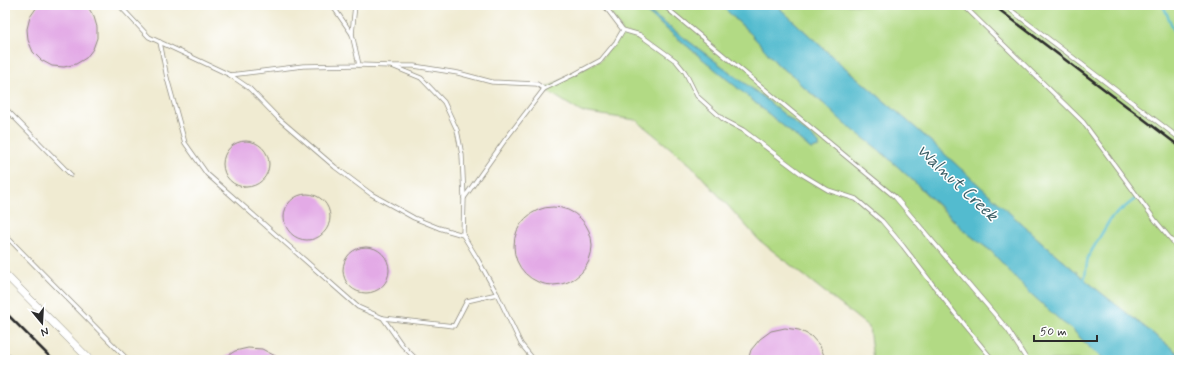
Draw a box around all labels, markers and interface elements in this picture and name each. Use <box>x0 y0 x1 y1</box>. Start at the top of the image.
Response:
water label: Walnut Creek <box>912 140 1003 227</box>
north arrow <box>22 303 62 343</box>
scale bar <box>1034 317 1097 343</box>
text: N <box>39 324 50 339</box>
text: 50 m <box>1040 324 1067 340</box>

